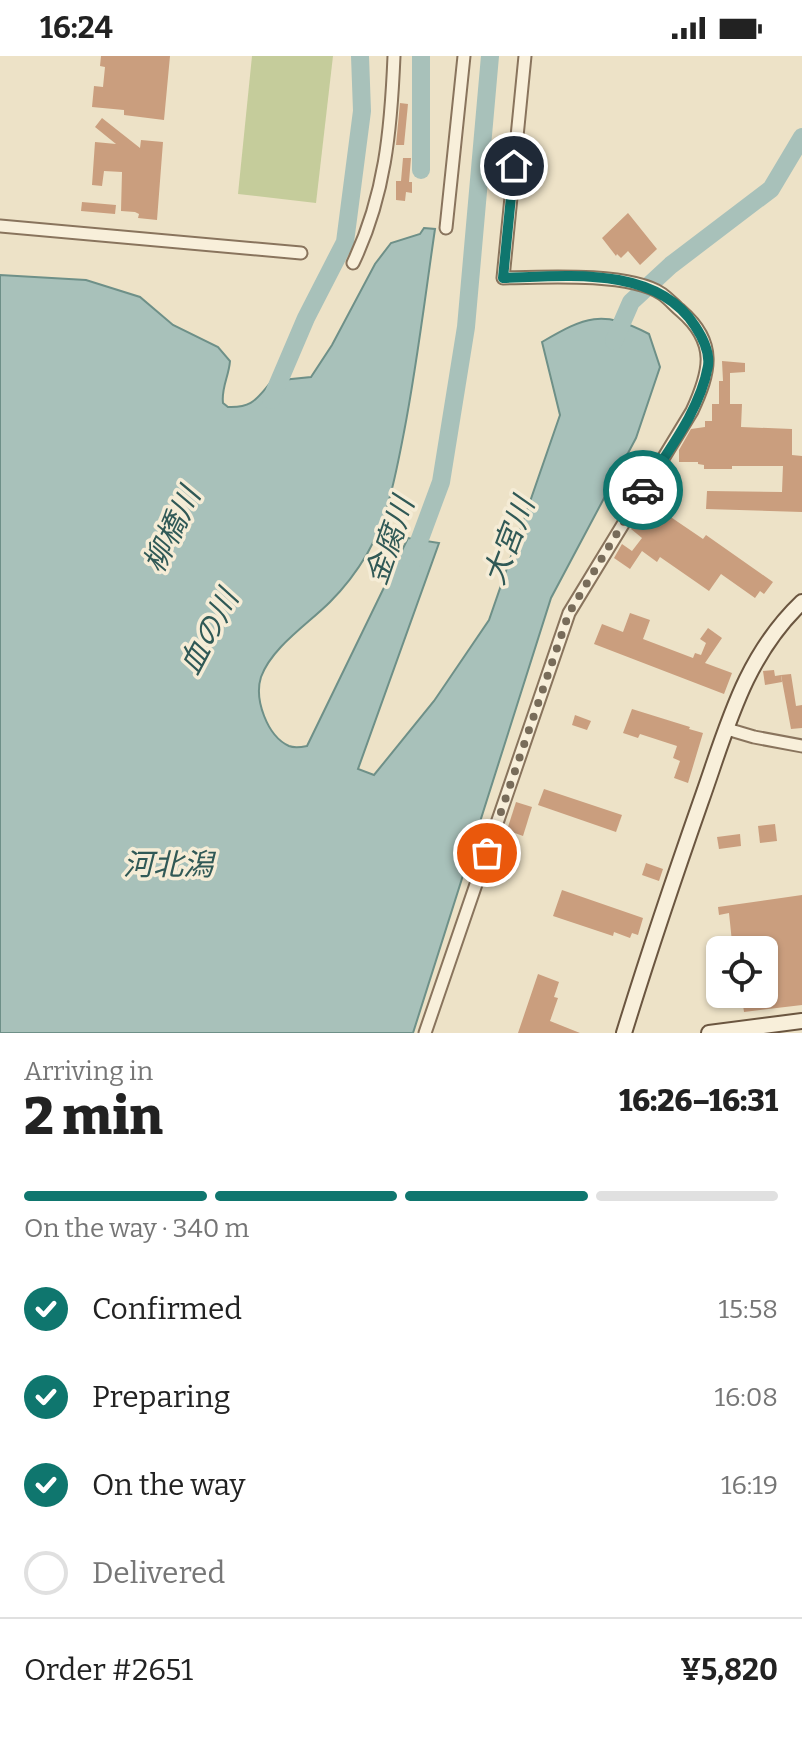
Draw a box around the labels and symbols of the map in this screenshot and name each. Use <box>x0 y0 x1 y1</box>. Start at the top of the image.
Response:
pin <box>480 132 548 200</box>
courier <box>603 450 683 530</box>
water label: 柳橋川 <box>136 479 209 578</box>
water label: 金腐川 <box>358 490 423 589</box>
water label: 大宮川 <box>476 490 543 589</box>
water label: 血の川 <box>172 581 247 680</box>
pin <box>453 819 521 887</box>
water label: 河北潟 <box>123 847 217 883</box>

